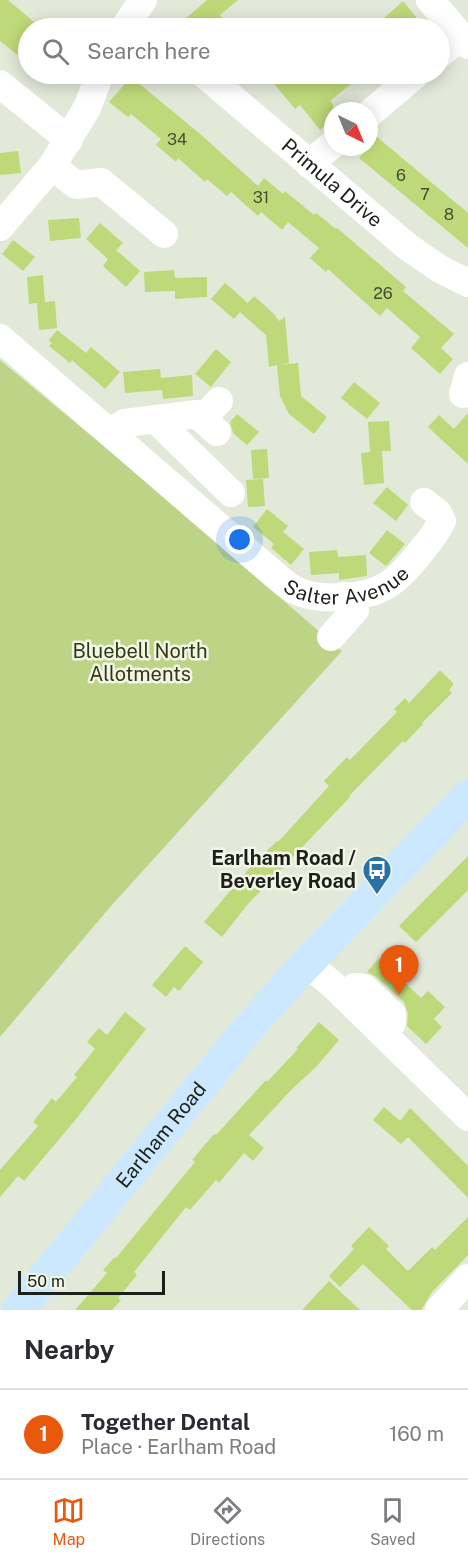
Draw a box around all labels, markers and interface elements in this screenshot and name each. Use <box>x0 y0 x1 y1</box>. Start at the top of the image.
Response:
search box <box>18 18 450 84</box>
icon: search <box>39 35 72 68</box>
text: Search here <box>87 38 211 64</box>
north arrow <box>324 102 378 156</box>
house number: 34 <box>167 130 187 149</box>
street label: Primula Drive <box>277 133 387 232</box>
house number: 6 <box>396 166 406 185</box>
house number: 7 <box>420 185 430 204</box>
house number: 31 <box>253 188 269 207</box>
house number: 8 <box>444 205 454 224</box>
house number: 26 <box>373 284 393 303</box>
your location <box>225 525 254 554</box>
street label: Salter Avenue <box>279 561 414 609</box>
park label: Bluebell North Allotments <box>72 639 208 686</box>
place label: Earlham Road / Beverley Road <box>211 846 356 893</box>
bus stop icon: Earlham Road / Beverley Road <box>361 854 393 896</box>
pin: 1 <box>380 946 418 995</box>
street label: Earlham Road <box>111 1077 211 1193</box>
scale bar <box>18 1268 165 1296</box>
text: 50 m <box>27 1272 65 1291</box>
text: Nearby <box>24 1334 114 1365</box>
text: Together Dental <box>81 1409 250 1435</box>
text: 1 <box>39 1422 48 1446</box>
text: 160 m <box>389 1422 444 1446</box>
text: Place · Earlham Road <box>81 1435 276 1459</box>
tab: Map <box>52 1494 85 1549</box>
tab: Directions <box>190 1494 265 1549</box>
tab: Saved <box>370 1494 416 1549</box>

